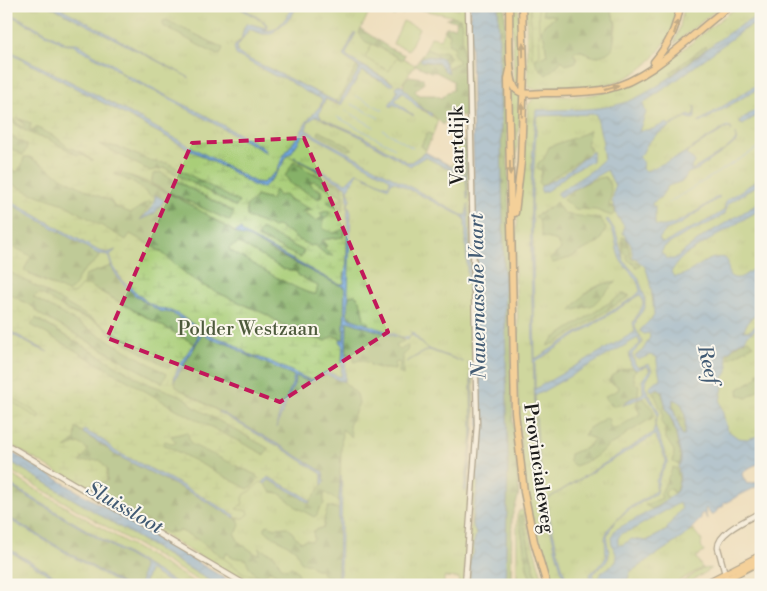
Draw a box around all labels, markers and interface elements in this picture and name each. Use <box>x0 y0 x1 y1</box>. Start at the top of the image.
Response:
one-way arrow <box>672 19 680 34</box>
one-way arrow <box>519 41 527 57</box>
one-way arrow <box>604 83 619 91</box>
one-way arrow <box>519 102 527 118</box>
street label: Vaartdijk <box>444 105 470 187</box>
one-way arrow <box>506 161 514 177</box>
water label: Nauernasche Vaart <box>465 212 492 380</box>
park label: Polder Westzaan <box>178 317 319 341</box>
water label: Reef <box>691 342 725 391</box>
street label: Provincialeweg <box>518 401 560 535</box>
water label: Sluissloot <box>81 476 167 540</box>

